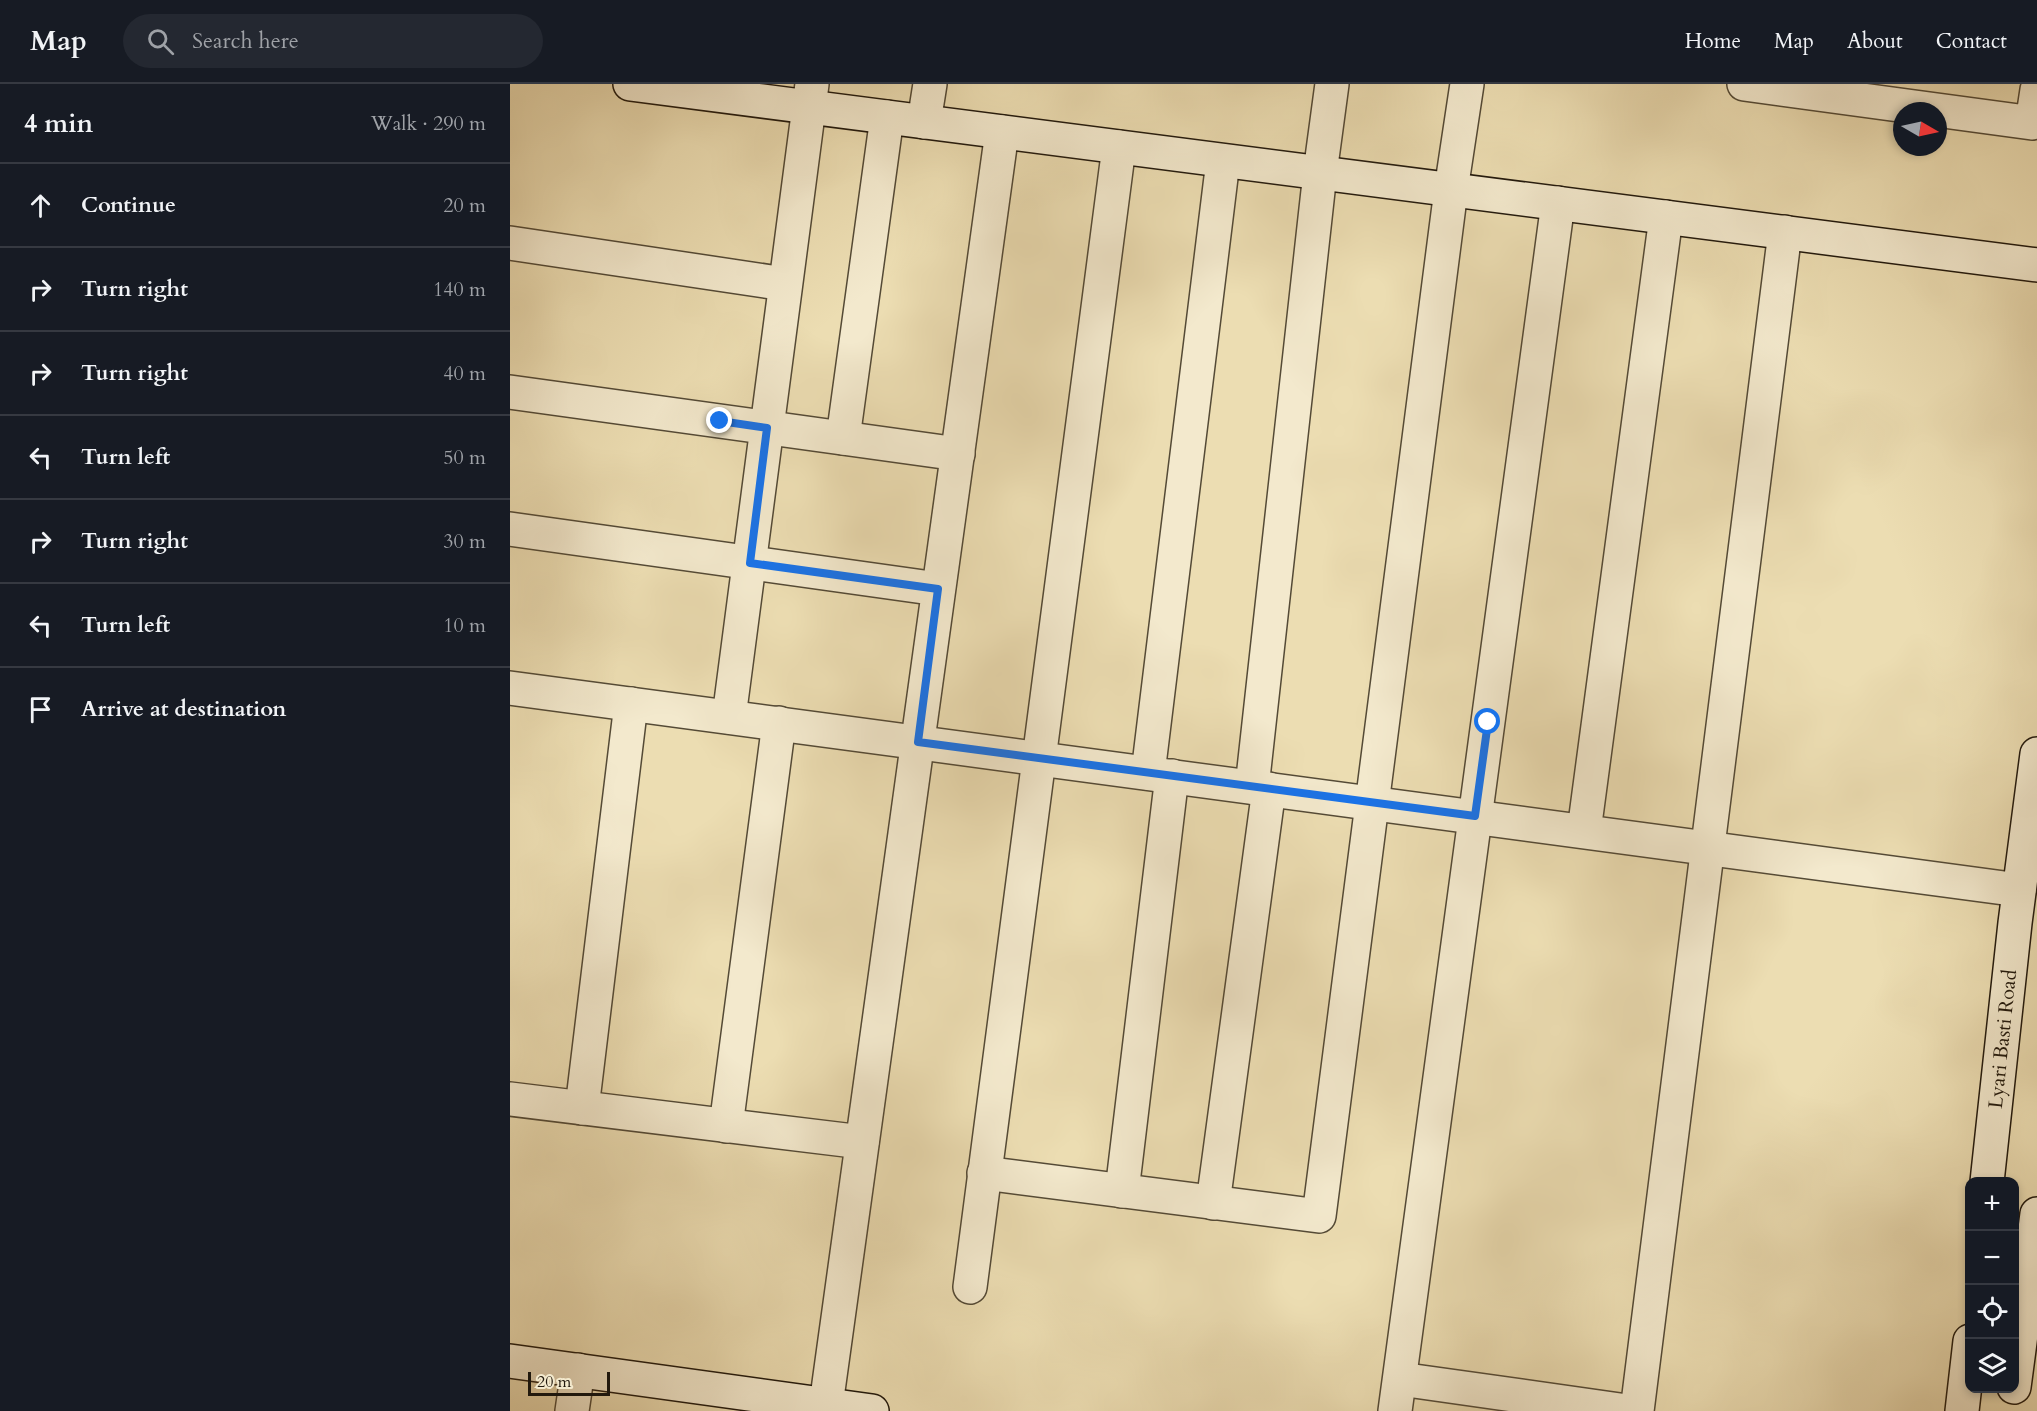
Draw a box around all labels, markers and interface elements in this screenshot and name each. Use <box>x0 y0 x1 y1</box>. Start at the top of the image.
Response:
search box <box>123 14 543 68</box>
text: Map <box>30 22 87 60</box>
icon: search <box>144 25 177 58</box>
text: Search here <box>192 26 299 56</box>
text: Home <box>1685 27 1741 56</box>
text: Map <box>1774 27 1814 56</box>
text: About <box>1847 27 1903 56</box>
text: Contact <box>1936 27 2007 56</box>
north arrow <box>1893 102 1947 156</box>
text: 4 min <box>24 106 93 141</box>
text: Walk · 290 m <box>371 110 486 137</box>
icon: ahead <box>24 189 57 222</box>
text: Continue <box>81 190 176 220</box>
text: 20 m <box>443 192 486 219</box>
icon: right <box>24 273 57 306</box>
text: Turn right <box>81 274 188 304</box>
text: 140 m <box>433 276 486 303</box>
icon: right <box>24 357 57 390</box>
text: Turn right <box>81 358 188 388</box>
text: 40 m <box>443 360 486 387</box>
route end <box>706 407 732 433</box>
icon: left <box>24 441 57 474</box>
text: Turn left <box>81 442 170 472</box>
text: 50 m <box>443 444 486 471</box>
icon: right <box>24 525 57 558</box>
text: Turn right <box>81 526 188 556</box>
text: 30 m <box>443 528 486 555</box>
icon: left <box>24 609 57 642</box>
text: Turn left <box>81 610 170 640</box>
text: 10 m <box>443 612 486 639</box>
icon: arrive <box>24 693 57 726</box>
text: Arrive at destination <box>81 694 286 724</box>
route start <box>1474 708 1500 734</box>
street label: Lyari Basti Road <box>1982 968 2023 1110</box>
map controls <box>1965 1177 2019 1393</box>
button: + <box>1965 1177 2019 1231</box>
button: − <box>1965 1231 2019 1285</box>
button: locate <box>1965 1285 2019 1339</box>
button: layers <box>1965 1339 2019 1393</box>
scale bar <box>528 1369 610 1396</box>
text: 20 m <box>537 1371 571 1393</box>

